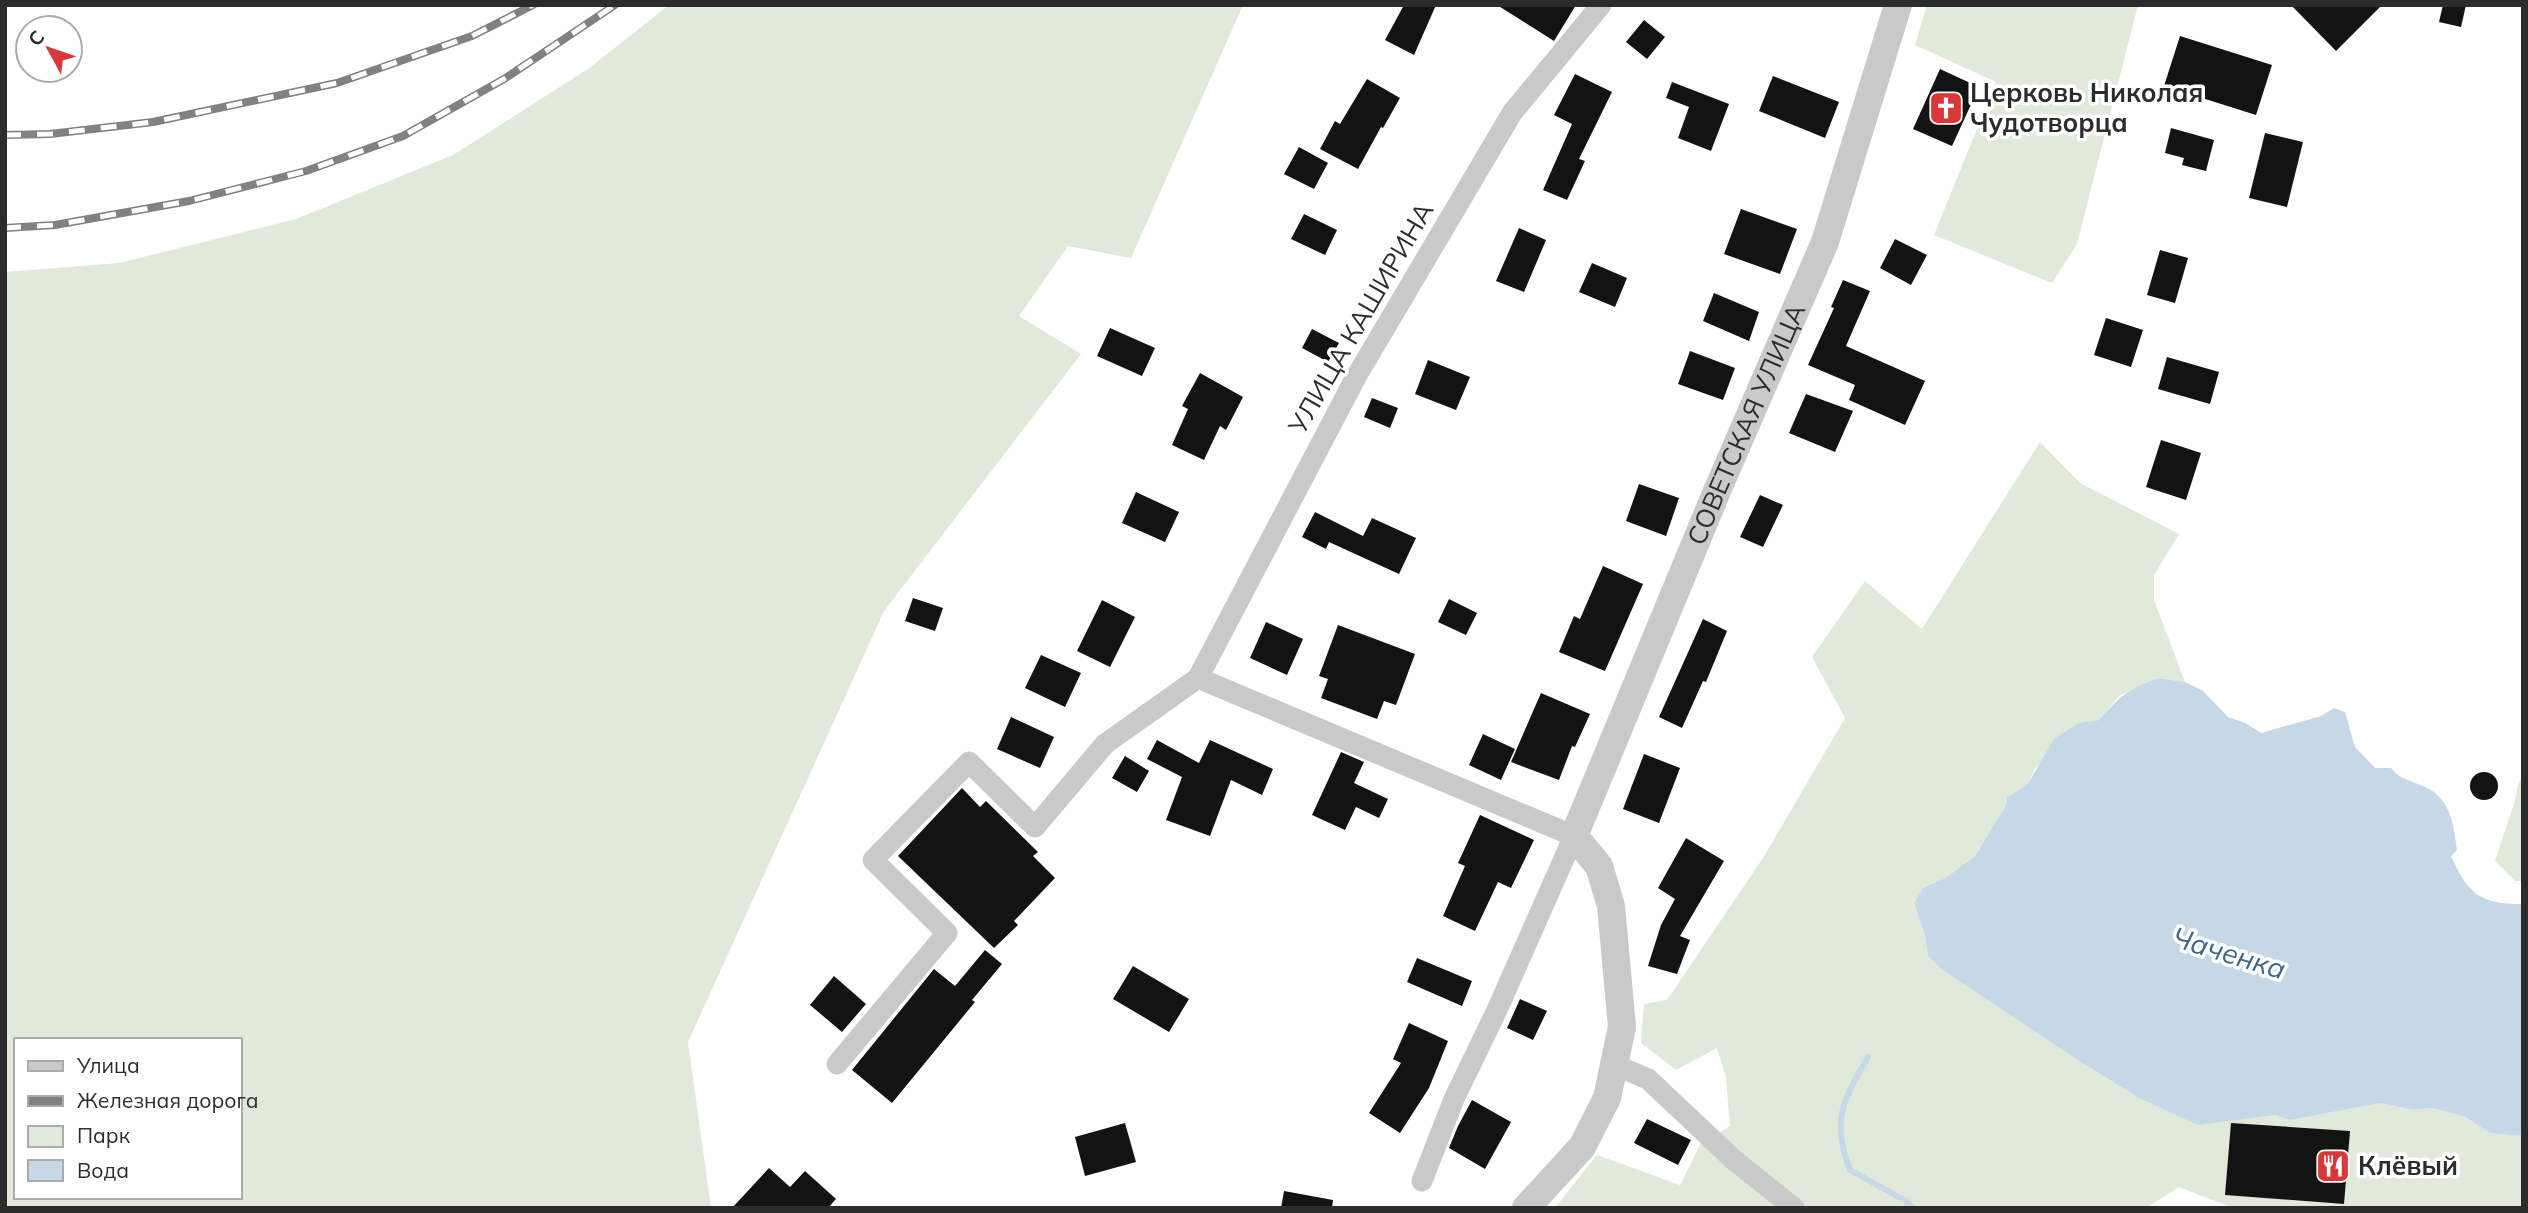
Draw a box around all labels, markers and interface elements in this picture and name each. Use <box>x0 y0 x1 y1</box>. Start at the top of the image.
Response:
north arrow <box>14 14 84 84</box>
text: С <box>23 25 49 51</box>
place label: Церковь Николая Чудотворца <box>1970 76 2203 139</box>
church icon: Церковь Николая Чудотворца <box>1927 89 1965 127</box>
street label: УЛИЦА КАШИРИНА <box>1280 196 1440 440</box>
street label: СОВЕТСКАЯ УЛИЦА <box>1679 298 1812 550</box>
water label: Чаченка <box>2168 919 2290 986</box>
legend <box>14 1038 242 1199</box>
text: Улица <box>76 1052 140 1078</box>
text: Железная дорога <box>77 1087 259 1113</box>
text: Парк <box>77 1122 131 1148</box>
restaurant icon: Клёвый <box>2314 1147 2352 1185</box>
place label: Клёвый <box>2358 1149 2458 1182</box>
text: Вода <box>77 1157 129 1183</box>

